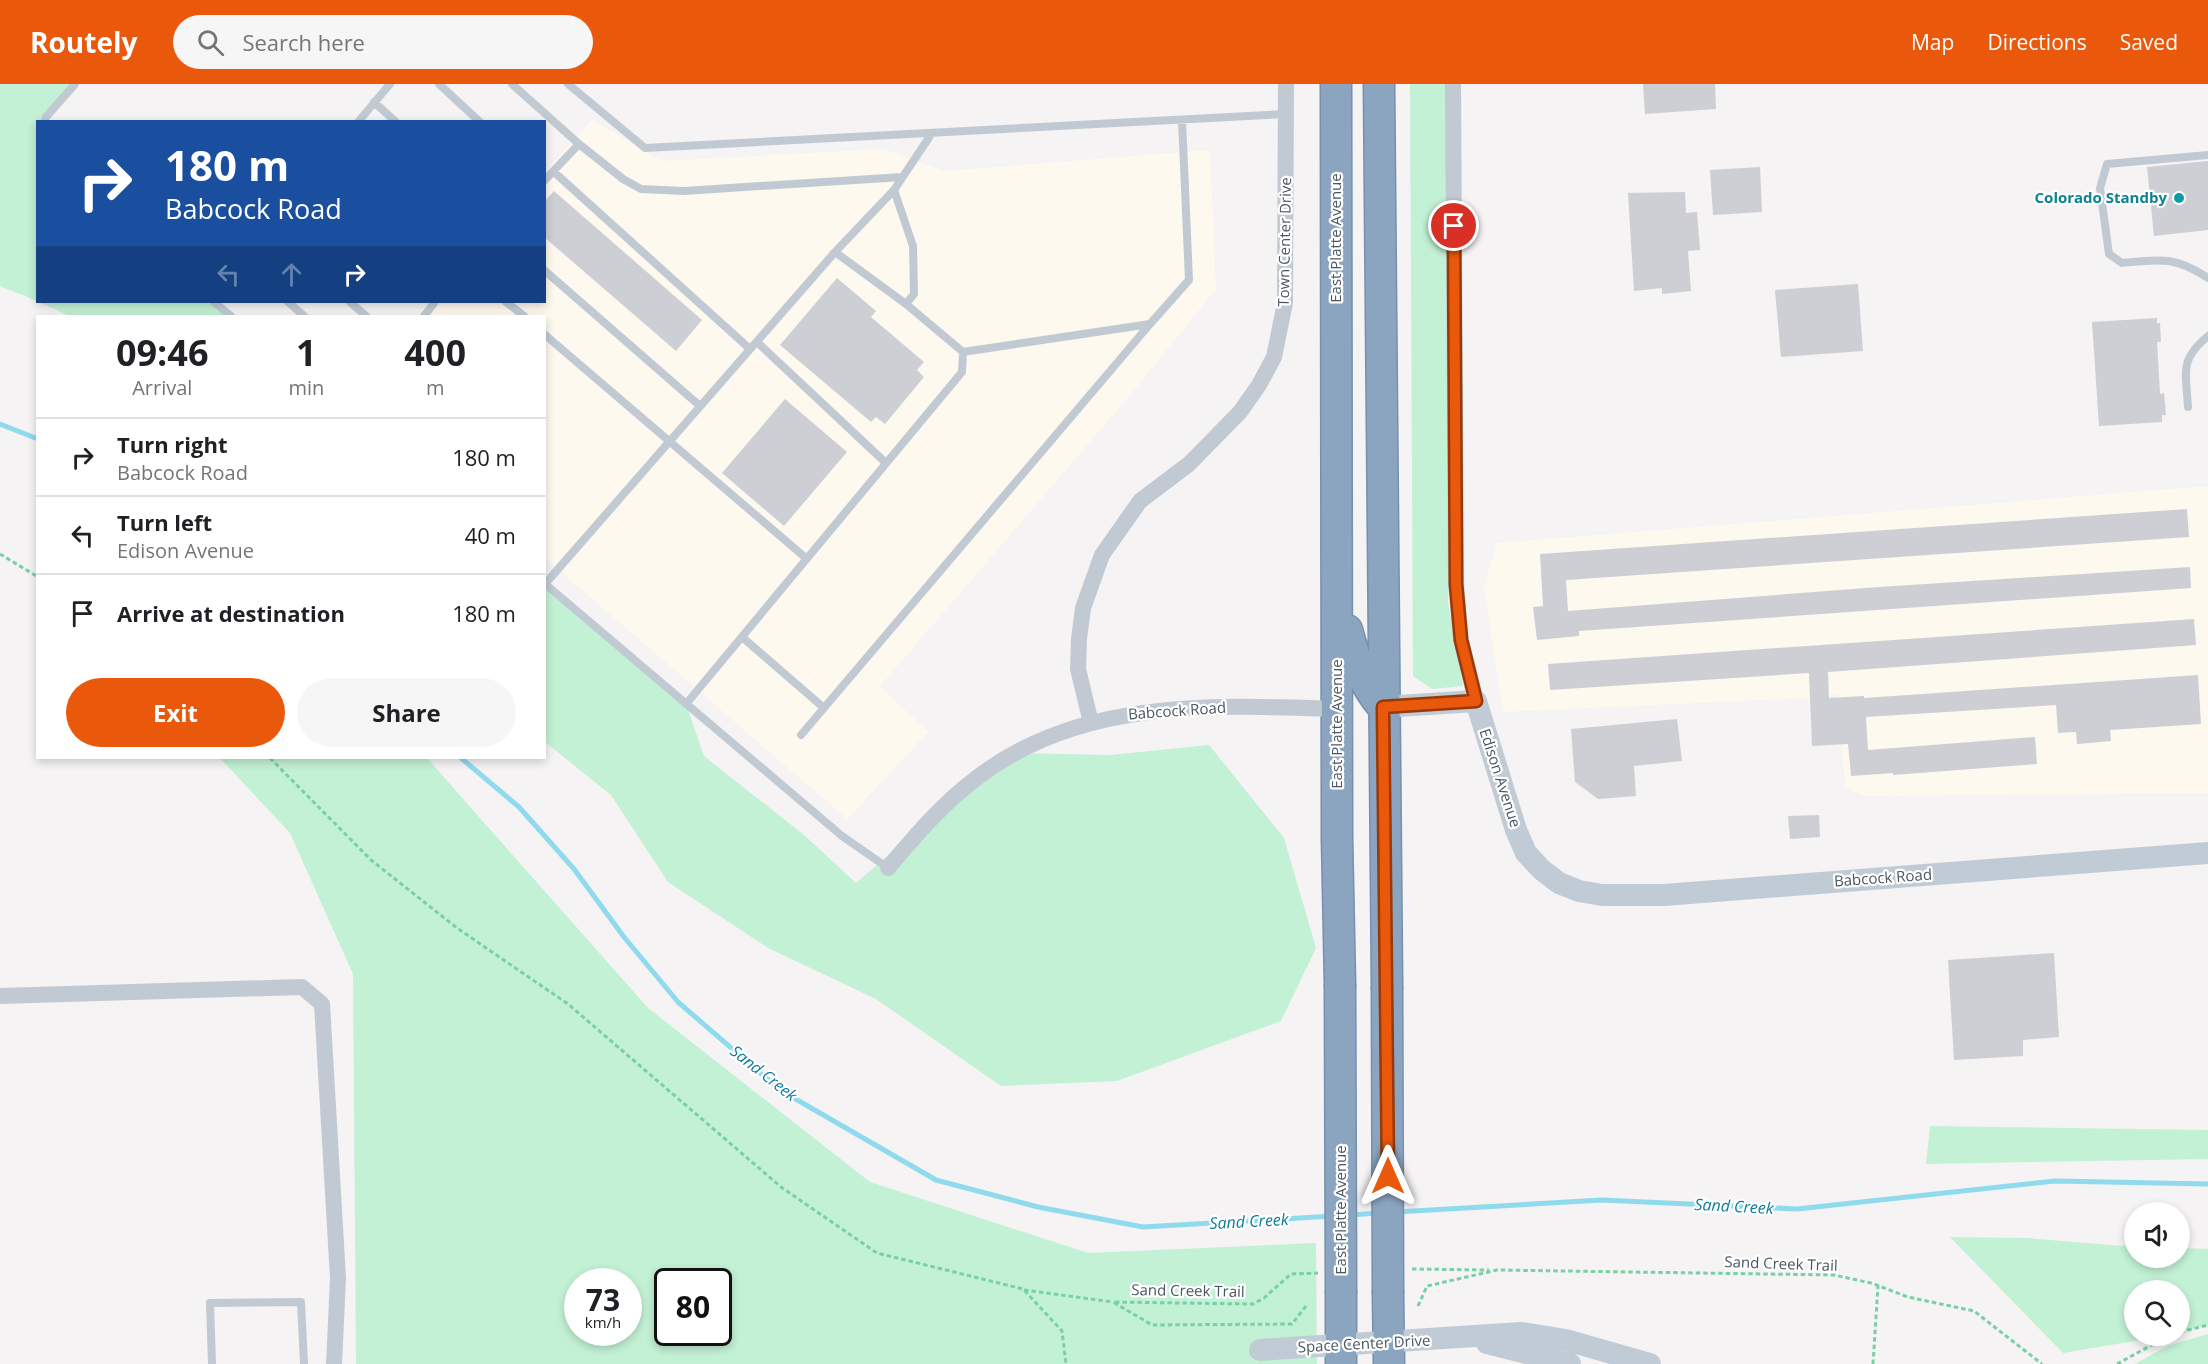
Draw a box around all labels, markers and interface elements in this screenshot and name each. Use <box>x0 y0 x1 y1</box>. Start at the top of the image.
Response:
search box <box>173 15 593 69</box>
text: Routely <box>30 23 137 61</box>
icon: search <box>194 26 227 59</box>
text: Search here <box>242 27 365 57</box>
text: Map <box>1911 28 1954 56</box>
text: Directions <box>1987 28 2087 56</box>
text: Saved <box>2120 28 2178 56</box>
text: 180 m <box>165 136 289 193</box>
icon: right <box>66 144 144 222</box>
street label: East Platte Avenue <box>1325 173 1345 303</box>
street label: Town Center Drive <box>1273 177 1295 307</box>
place label: Colorado Standby <box>2035 187 2167 207</box>
text: Babcock Road <box>165 190 342 227</box>
marker: Colorado Standby <box>2172 191 2186 205</box>
pin <box>1428 200 1479 251</box>
icon: arrive <box>1437 209 1470 242</box>
icon: left <box>212 258 245 291</box>
icon: ahead <box>275 258 308 291</box>
icon: right <box>338 258 371 291</box>
text: 09:46 <box>116 328 209 377</box>
text: 1 <box>296 328 317 377</box>
text: 400 <box>404 328 466 377</box>
text: Arrival <box>132 374 192 401</box>
text: min <box>288 374 324 401</box>
text: m <box>426 374 444 401</box>
text: Turn right <box>117 429 228 459</box>
icon: right <box>66 441 99 474</box>
text: 180 m <box>452 442 516 472</box>
text: Babcock Road <box>117 459 248 486</box>
text: Turn left <box>117 507 212 537</box>
icon: left <box>66 519 99 552</box>
text: 40 m <box>465 520 516 550</box>
text: Edison Avenue <box>117 537 254 564</box>
icon: arrive <box>66 597 99 630</box>
text: Arrive at destination <box>117 598 345 628</box>
text: 180 m <box>452 598 516 628</box>
street label: East Platte Avenue <box>1326 659 1346 789</box>
button: Exit <box>66 678 285 747</box>
button: Share <box>297 678 516 747</box>
street label: Babcock Road <box>1127 697 1227 723</box>
street label: Edison Avenue <box>1476 726 1526 830</box>
street label: Babcock Road <box>1833 864 1933 890</box>
water label: Sand Creek <box>726 1040 803 1107</box>
position arrow <box>1356 1144 1420 1208</box>
street label: East Platte Avenue <box>1330 1145 1350 1275</box>
water label: Sand Creek <box>1694 1193 1775 1219</box>
map controls <box>2124 1202 2190 1346</box>
button: sound <box>2124 1202 2190 1268</box>
water label: Sand Creek <box>1209 1208 1290 1234</box>
street label: Sand Creek Trail <box>1724 1251 1838 1275</box>
speed limit sign: 80 <box>654 1268 732 1346</box>
text: 73 <box>586 1279 620 1320</box>
street label: Sand Creek Trail <box>1131 1279 1245 1301</box>
button: search <box>2124 1280 2190 1346</box>
text: km/h <box>585 1312 621 1332</box>
street label: Space Center Drive <box>1297 1330 1431 1356</box>

